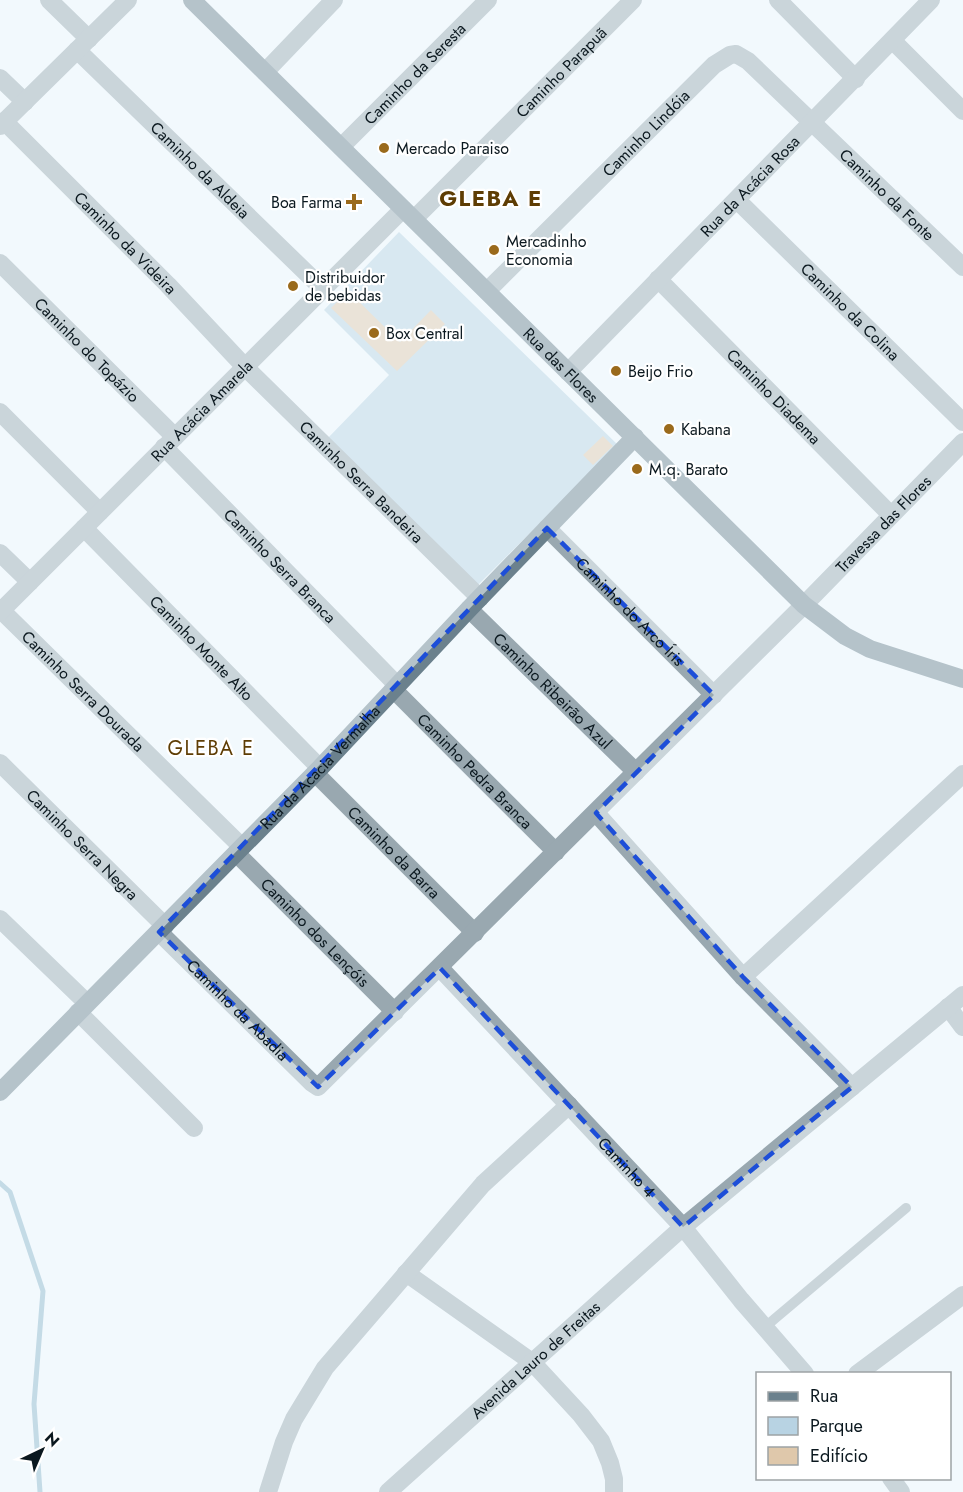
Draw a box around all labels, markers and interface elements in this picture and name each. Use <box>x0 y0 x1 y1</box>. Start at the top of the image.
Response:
street label: Caminho da Seresta <box>359 18 471 130</box>
street label: Caminho Parapuã <box>511 22 612 123</box>
street label: Caminho Lindóia <box>597 85 695 182</box>
street label: Caminho da Aldeia <box>145 116 255 224</box>
street label: Rua da Acácia Rosa <box>695 130 805 242</box>
place label: Mercado Paraiso <box>396 137 509 160</box>
marker: Mercado Paraiso <box>377 141 391 155</box>
street label: Caminho da Fonte <box>834 144 940 246</box>
district label: GLEBA E <box>439 182 543 214</box>
street label: Caminho da Videira <box>69 186 182 299</box>
place label: Boa Farma <box>271 191 342 214</box>
marker: Boa Farma <box>347 195 361 209</box>
place label: Mercadinho Economia <box>506 230 587 271</box>
marker: Mercadinho Economia <box>487 243 501 257</box>
street label: Caminho da Colina <box>795 258 905 366</box>
place label: Distribuidor de bebidas <box>305 266 386 307</box>
marker: Distribuidor de bebidas <box>286 279 300 293</box>
street label: Caminho do Topázio <box>29 293 145 408</box>
place label: Box Central <box>386 322 463 345</box>
street label: Rua das Flores <box>518 322 604 408</box>
marker: Box Central <box>367 326 381 340</box>
street label: Caminho Diadema <box>721 344 826 450</box>
street label: Rua Acácia Amarela <box>146 355 258 467</box>
place label: Beijo Frio <box>628 360 693 383</box>
marker: Beijo Frio <box>609 364 623 378</box>
street label: Caminho Serra Bandeira <box>294 416 429 548</box>
place label: Kabana <box>681 418 731 441</box>
marker: Kabana <box>662 422 676 436</box>
place label: M.q. Barato <box>649 458 728 481</box>
marker: M.q. Barato <box>630 462 644 476</box>
street label: Travessa das Flores <box>830 470 937 578</box>
street label: Caminho Serra Branca <box>218 504 341 628</box>
street label: Caminho do Arco Íris <box>571 552 690 671</box>
street label: Caminho Monte Alto <box>144 590 259 706</box>
street label: Caminho Serra Dourada <box>16 625 150 757</box>
street label: Caminho Ribeirão Azul <box>488 628 617 754</box>
street label: Rua da Acacia Vermalha <box>255 700 386 835</box>
street label: Caminho Pedra Branca <box>412 708 538 834</box>
district label: GLEBA E <box>167 734 255 763</box>
street label: Caminho Serra Negra <box>21 784 143 905</box>
street label: Caminho da Barra <box>342 801 445 904</box>
street label: Caminho dos Lençóis <box>255 873 374 992</box>
street label: Caminho da Abadia <box>181 954 294 1066</box>
street label: Caminho 4 <box>592 1132 660 1203</box>
street label: Avenida Lauro de Freitas <box>466 1296 605 1424</box>
legend <box>756 1372 951 1480</box>
text: Rua <box>810 1383 838 1409</box>
text: Parque <box>810 1413 863 1439</box>
north arrow <box>12 1420 72 1480</box>
text: N <box>40 1427 65 1452</box>
text: Edifício <box>810 1443 868 1469</box>

